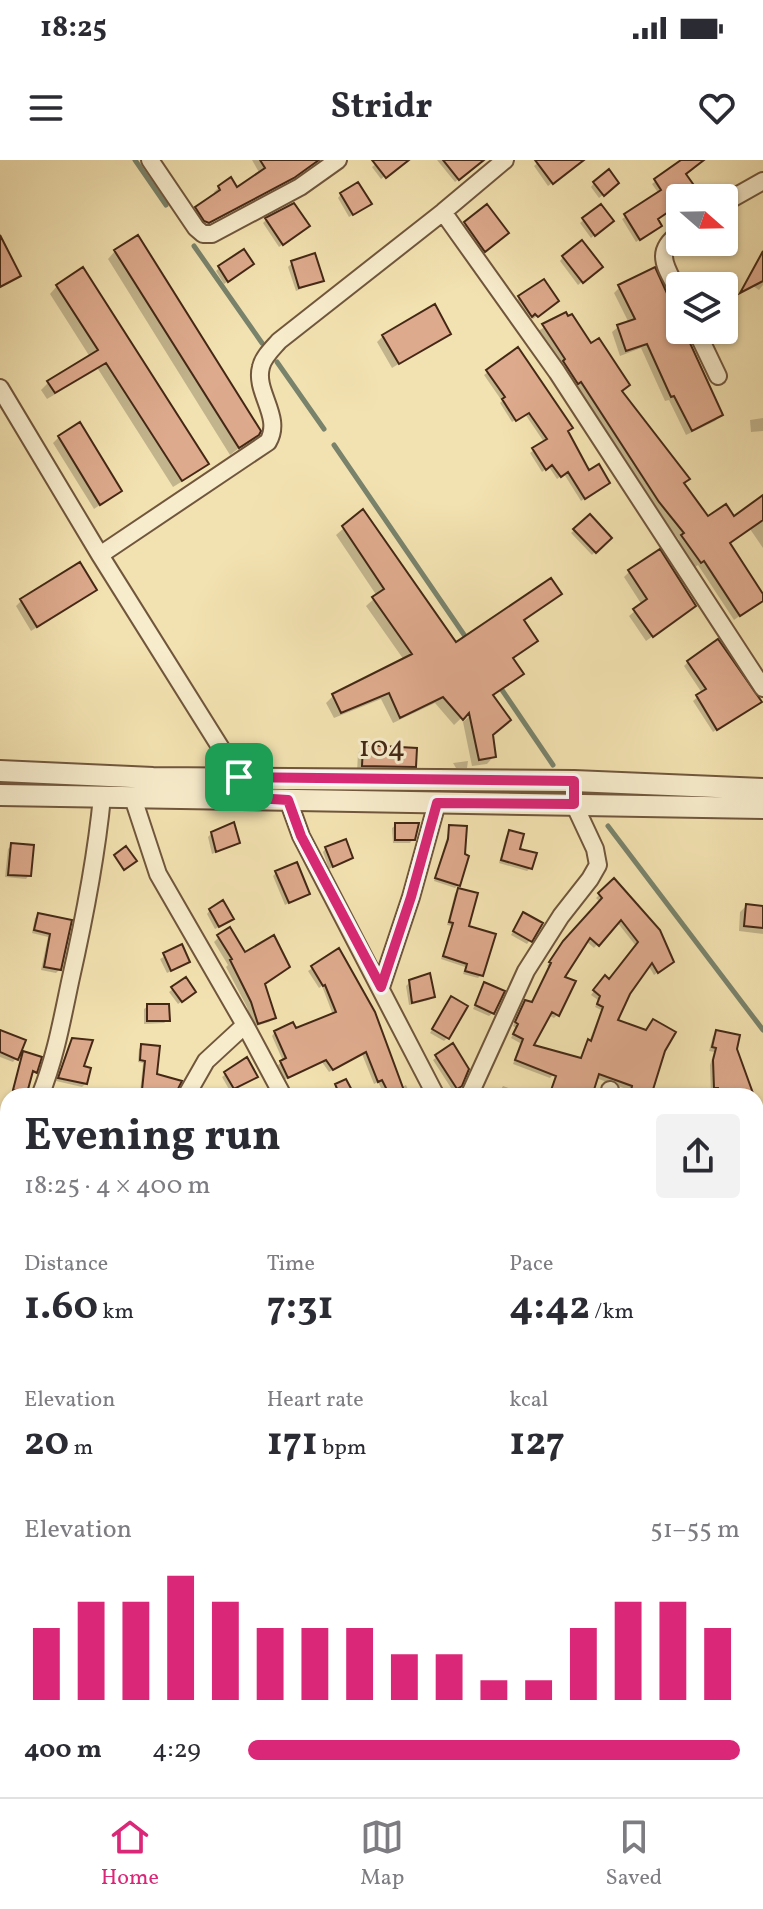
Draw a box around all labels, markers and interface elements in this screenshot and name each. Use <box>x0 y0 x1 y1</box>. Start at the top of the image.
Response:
text: 18:25 <box>40 7 107 49</box>
text: Stridr <box>331 83 432 133</box>
icon: menu <box>24 86 68 130</box>
icon: heart <box>695 86 739 130</box>
north arrow <box>666 184 738 256</box>
map controls <box>666 184 738 344</box>
button: layers <box>666 272 738 344</box>
street label: 104 <box>359 727 405 769</box>
pin <box>205 743 273 811</box>
icon: arrive <box>217 755 261 799</box>
text: Evening run <box>24 1107 281 1168</box>
button: share <box>656 1114 740 1198</box>
text: 18:25 · 4 × 400 m <box>24 1168 211 1204</box>
text: Distance <box>24 1249 108 1280</box>
text: Time <box>267 1249 315 1280</box>
text: Pace <box>509 1249 553 1280</box>
text: 1.60 <box>24 1280 98 1336</box>
text: 7:31 <box>267 1280 334 1336</box>
text: 4:42 <box>509 1280 590 1336</box>
text: km <box>98 1297 134 1328</box>
text: /km <box>590 1297 634 1328</box>
text: Elevation <box>24 1385 115 1416</box>
text: Heart rate <box>267 1385 364 1416</box>
text: kcal <box>509 1385 548 1416</box>
text: 20 <box>24 1416 69 1472</box>
text: 171 <box>267 1416 318 1472</box>
text: 127 <box>509 1416 565 1472</box>
text: m <box>69 1433 93 1464</box>
text: bpm <box>318 1433 366 1464</box>
text: Elevation <box>24 1512 132 1548</box>
text: 51–55 m <box>650 1512 740 1548</box>
text: 400 m <box>24 1732 102 1768</box>
text: 4:29 <box>152 1732 201 1768</box>
tab: Home <box>101 1815 159 1894</box>
tab: Map <box>360 1815 404 1894</box>
tab: Saved <box>606 1815 662 1894</box>

